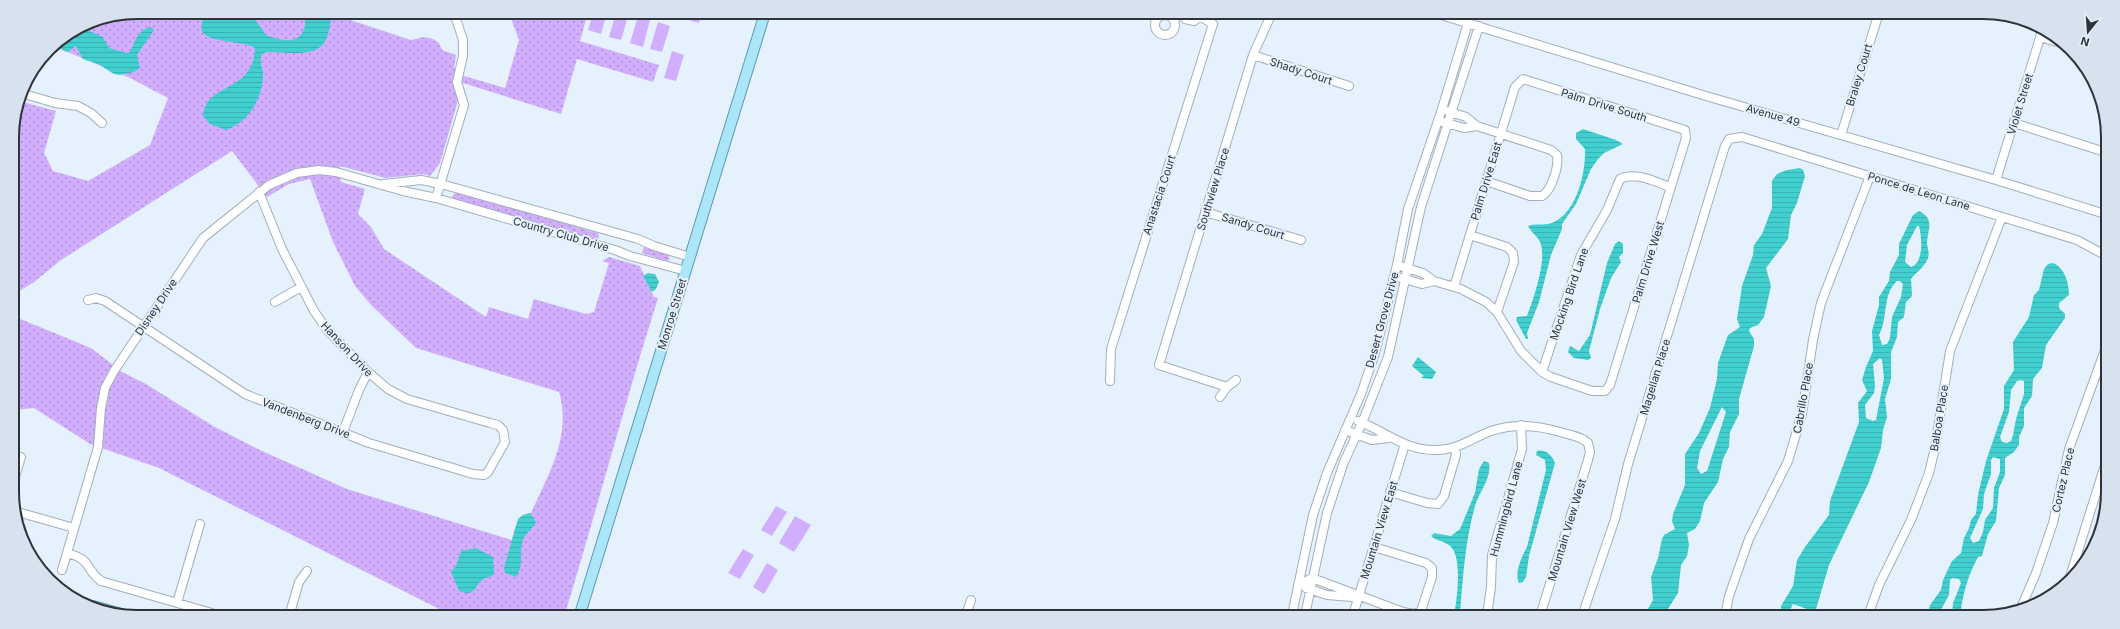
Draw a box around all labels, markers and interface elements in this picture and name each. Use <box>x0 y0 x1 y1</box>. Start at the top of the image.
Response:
north arrow <box>2068 12 2108 52</box>
text: N <box>2079 34 2091 49</box>
street label: Braley Court <box>1843 42 1875 108</box>
street label: Shady Court <box>1268 54 1334 88</box>
street label: Violet Street <box>2004 71 2036 136</box>
street label: Palm Drive South <box>1559 85 1649 125</box>
street label: Avenue 49 <box>1744 101 1802 129</box>
street label: Palm Drive East <box>1467 140 1505 222</box>
street label: Southview Place <box>1194 146 1232 232</box>
street label: Anastacia Court <box>1139 153 1179 237</box>
street label: Ponce de Leon Lane <box>1866 169 1972 213</box>
street label: Sandy Court <box>1220 210 1286 242</box>
street label: Country Club Drive <box>511 214 611 254</box>
street label: Palm Drive West <box>1629 219 1667 305</box>
street label: Mocking Bird Lane <box>1547 246 1591 342</box>
street label: Desert Grove Drive <box>1362 270 1402 370</box>
street label: Disney Drive <box>132 276 180 338</box>
street label: Monroe Street <box>654 276 690 351</box>
street label: Hanson Drive <box>318 319 376 379</box>
street label: Magellan Place <box>1637 337 1673 417</box>
street label: Cabrillo Place <box>1790 362 1816 434</box>
street label: Balboa Place <box>1927 384 1951 452</box>
street label: Vandenberg Drive <box>260 395 352 441</box>
street label: Cortez Place <box>2049 446 2077 514</box>
street label: Hummingbird Lane <box>1487 460 1525 558</box>
street label: Mountain View West <box>1545 477 1589 583</box>
street label: Mountain View East <box>1357 479 1401 581</box>

